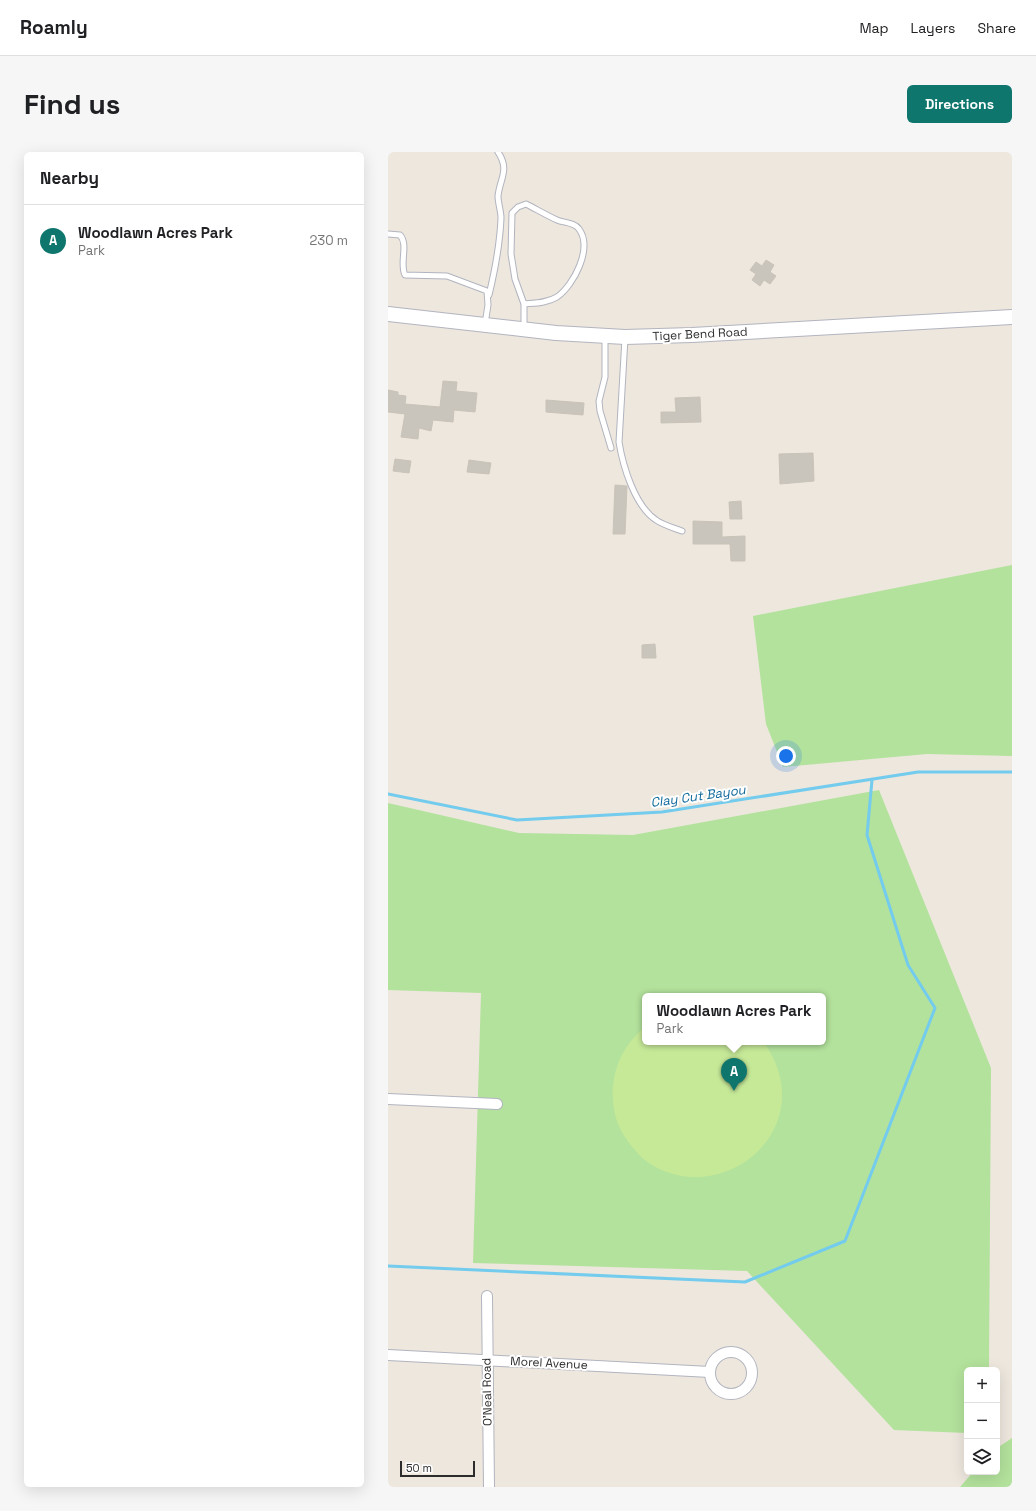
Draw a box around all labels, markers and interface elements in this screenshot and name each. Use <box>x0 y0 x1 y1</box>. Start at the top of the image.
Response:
text: Roamly <box>20 15 88 40</box>
text: Map <box>859 19 889 37</box>
text: Layers <box>911 19 955 37</box>
text: Share <box>977 19 1016 37</box>
button: Directions <box>907 85 1012 123</box>
text: Find us <box>24 86 121 122</box>
text: Nearby <box>40 167 99 189</box>
text: Woodlawn Acres Park <box>78 223 233 242</box>
text: A <box>49 232 57 249</box>
text: 230 m <box>310 232 348 249</box>
text: Park <box>78 242 105 259</box>
street label: Tiger Bend Road <box>652 324 748 344</box>
your location <box>776 746 796 766</box>
water label: Clay Cut Bayou <box>649 781 748 811</box>
popup <box>642 993 826 1045</box>
text: Woodlawn Acres Park <box>657 1001 811 1020</box>
text: Park <box>657 1020 684 1037</box>
pin: A <box>721 1058 747 1091</box>
street label: Morel Avenue <box>510 1353 588 1373</box>
street label: O'Neal Road <box>478 1358 496 1426</box>
map controls <box>964 1367 1000 1475</box>
button: + <box>964 1367 1000 1403</box>
button: − <box>964 1403 1000 1439</box>
button: layers <box>964 1439 1000 1475</box>
scale bar <box>400 1459 475 1478</box>
text: 50 m <box>406 1461 432 1475</box>

